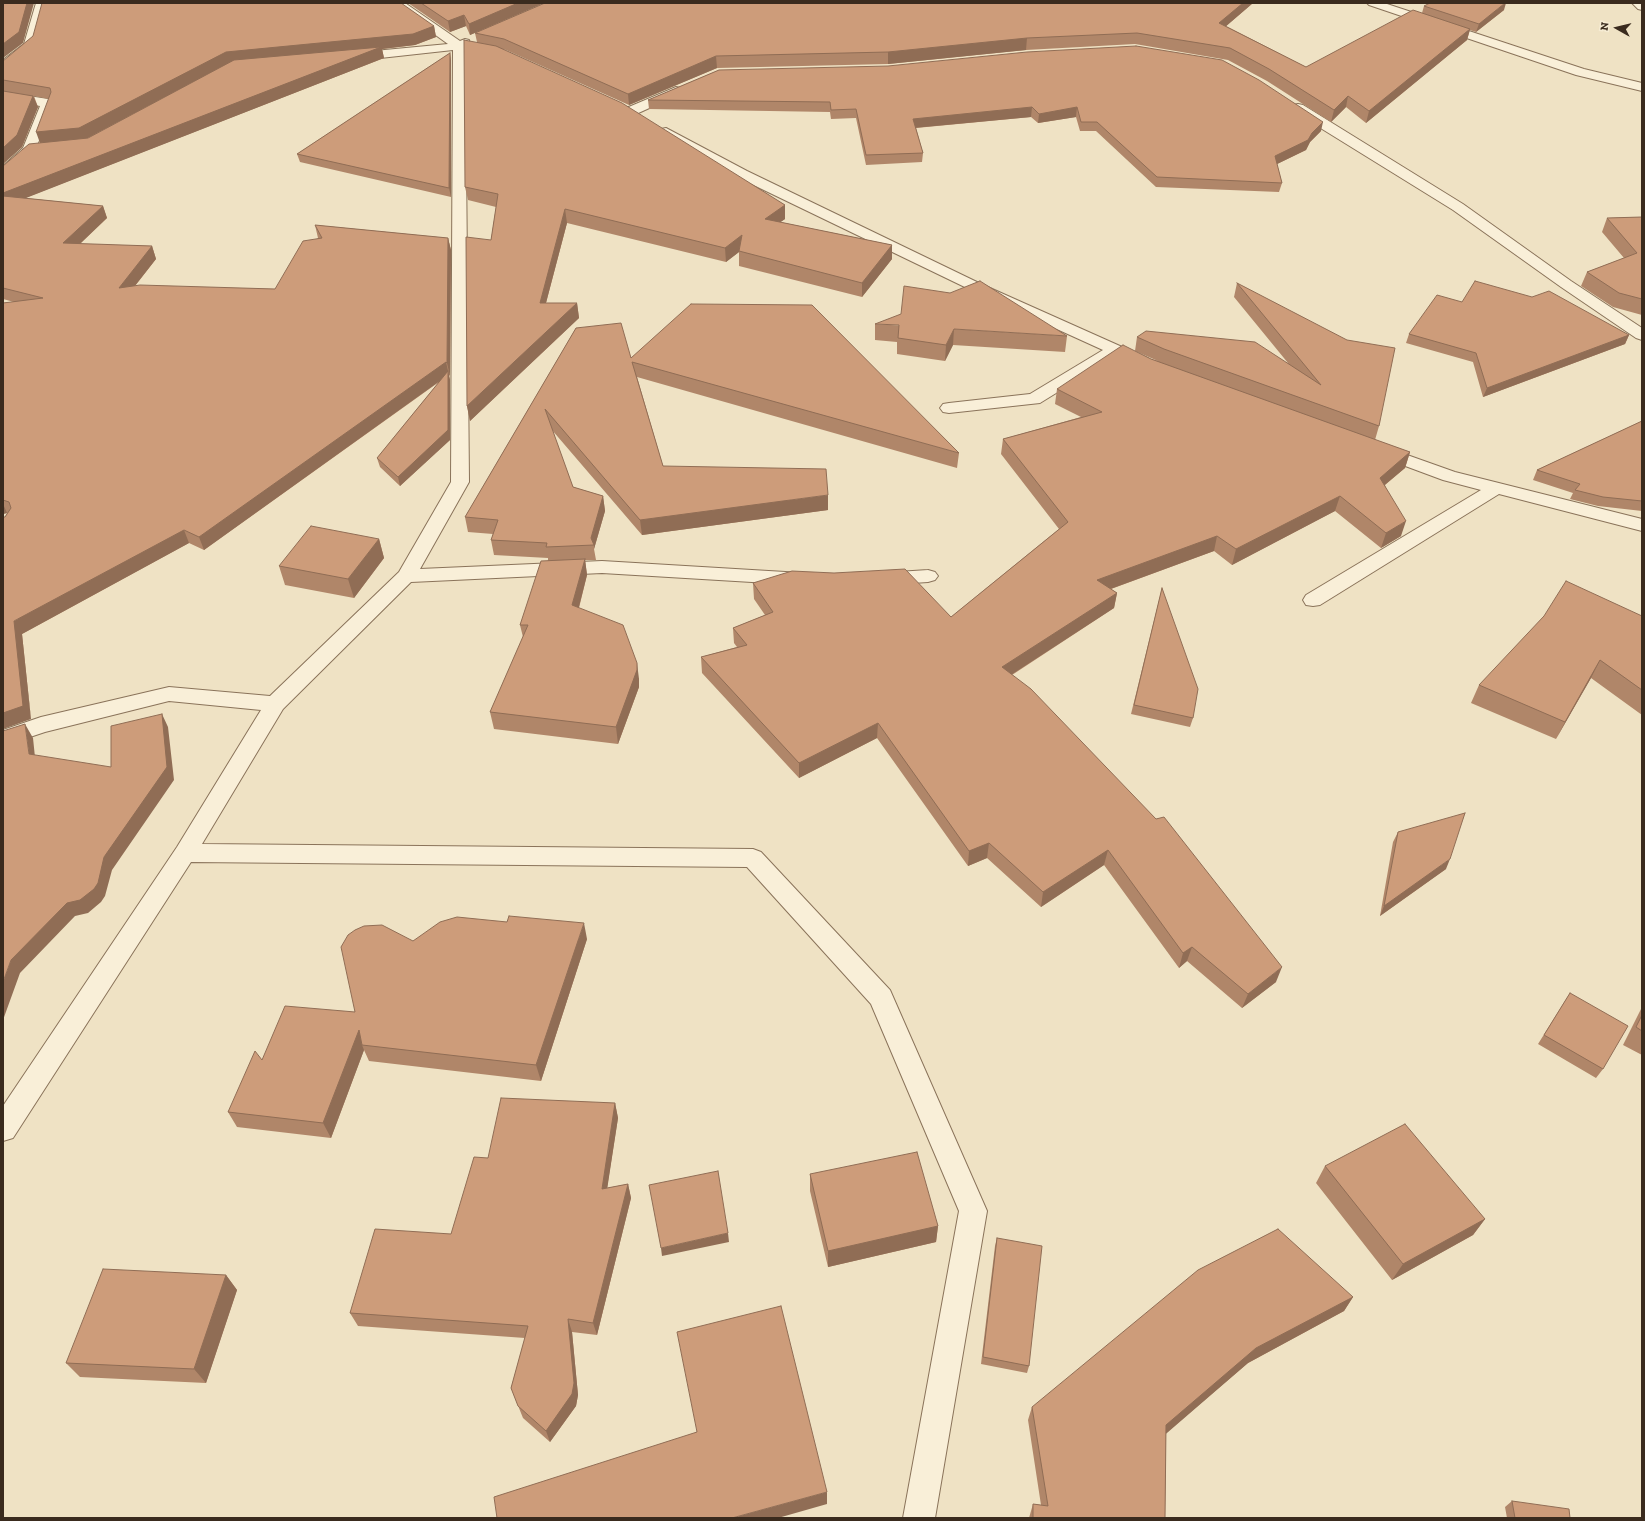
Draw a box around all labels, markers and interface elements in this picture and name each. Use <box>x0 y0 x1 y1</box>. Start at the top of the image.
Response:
north arrow <box>1597 8 1637 48</box>
text: N <box>1598 21 1612 31</box>

